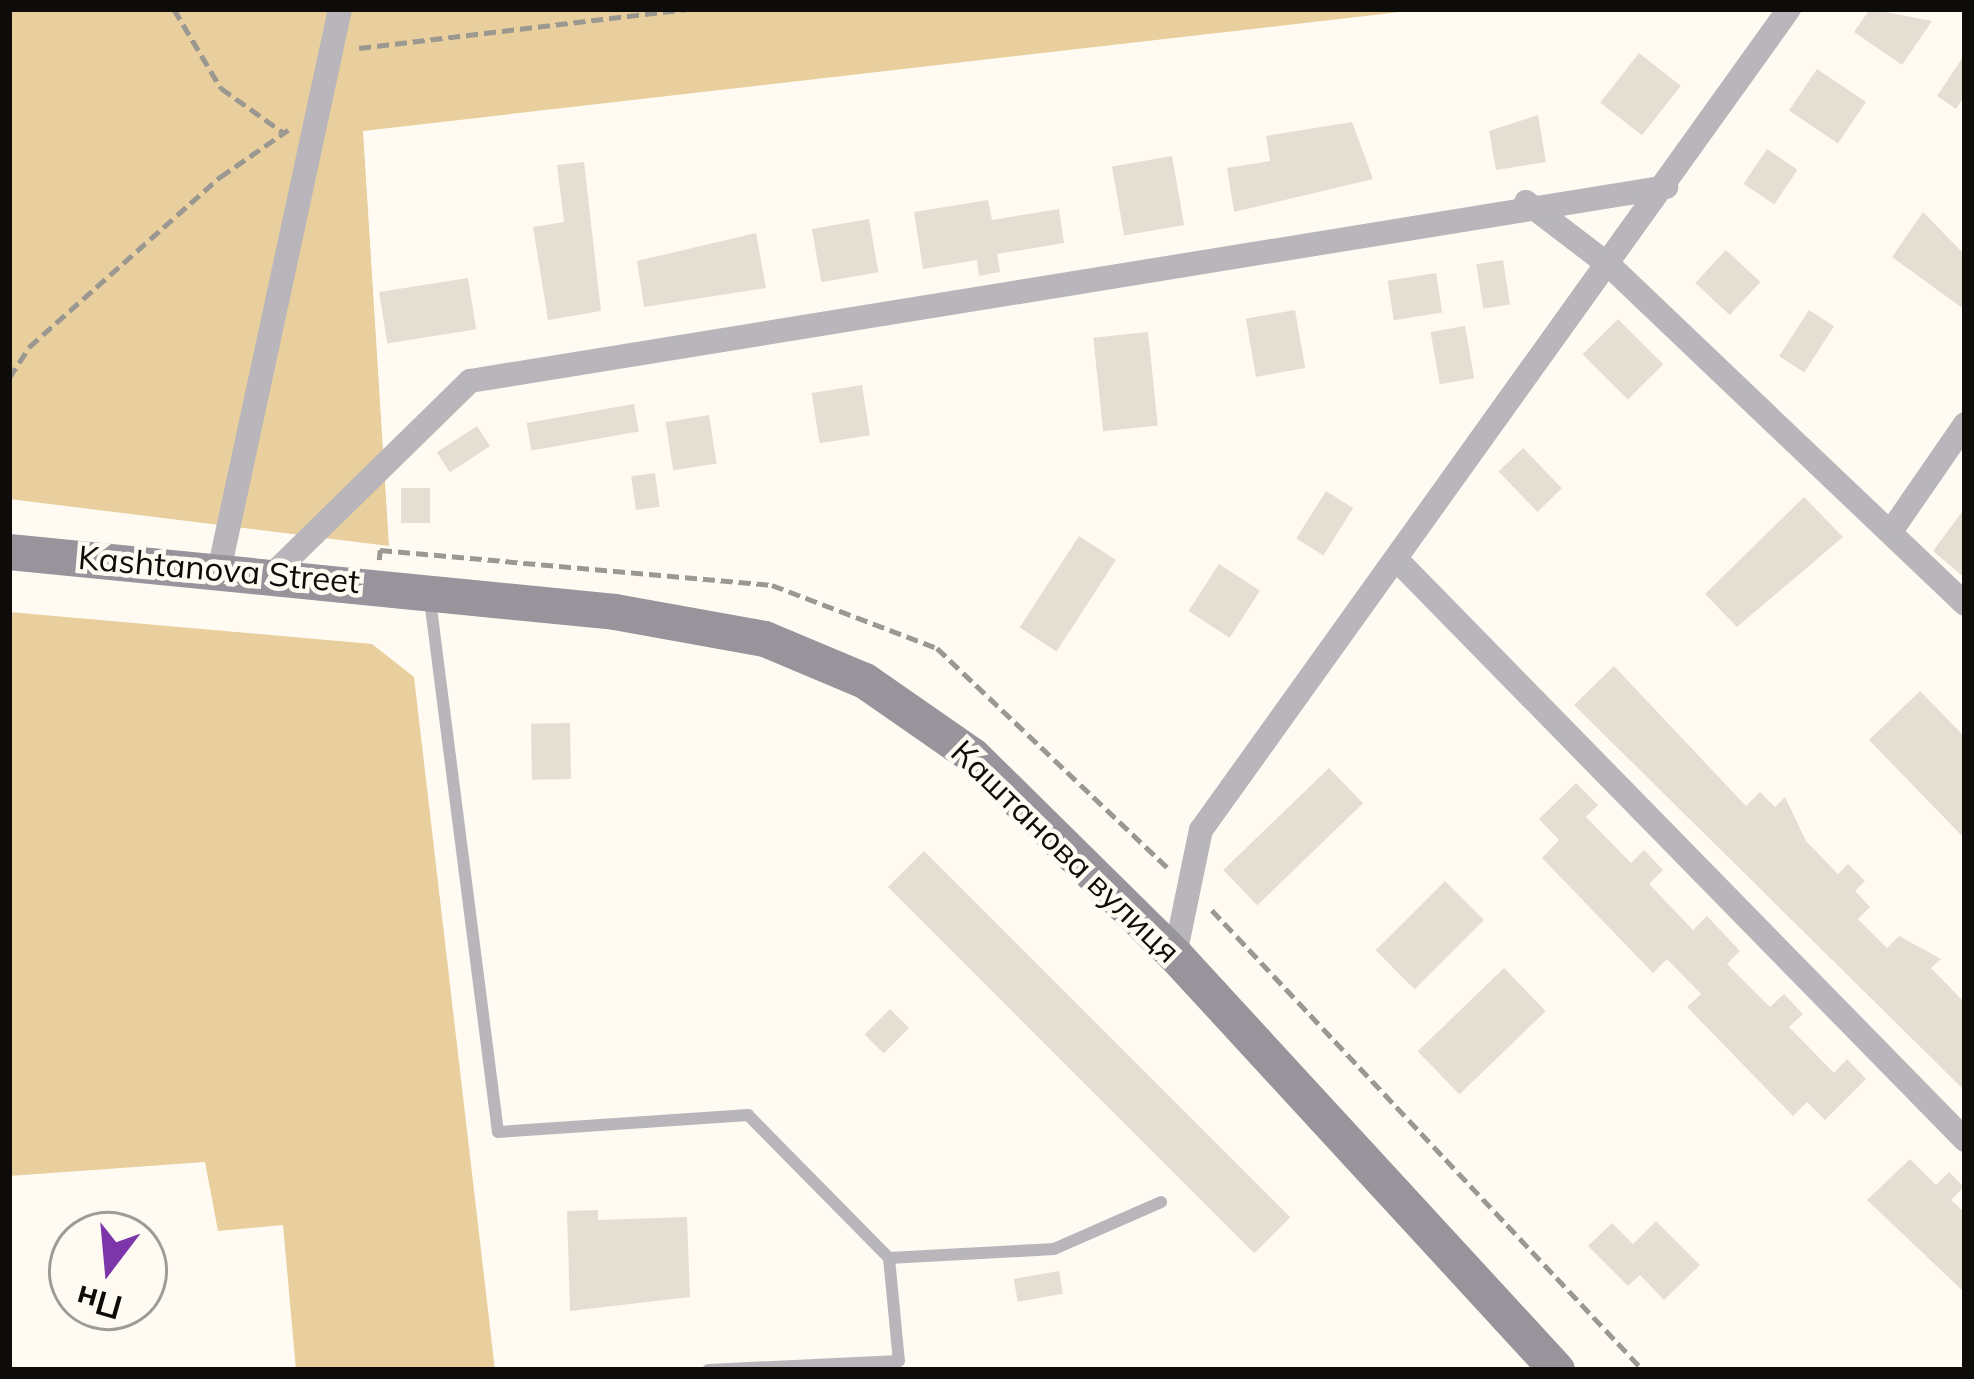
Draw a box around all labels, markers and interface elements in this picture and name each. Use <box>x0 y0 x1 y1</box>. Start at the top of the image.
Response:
street label: Kashtanova Street <box>77 537 361 601</box>
street label: Каштанова вулиця <box>943 732 1189 970</box>
north arrow <box>48 1211 168 1331</box>
text: Пн <box>71 1277 126 1329</box>

